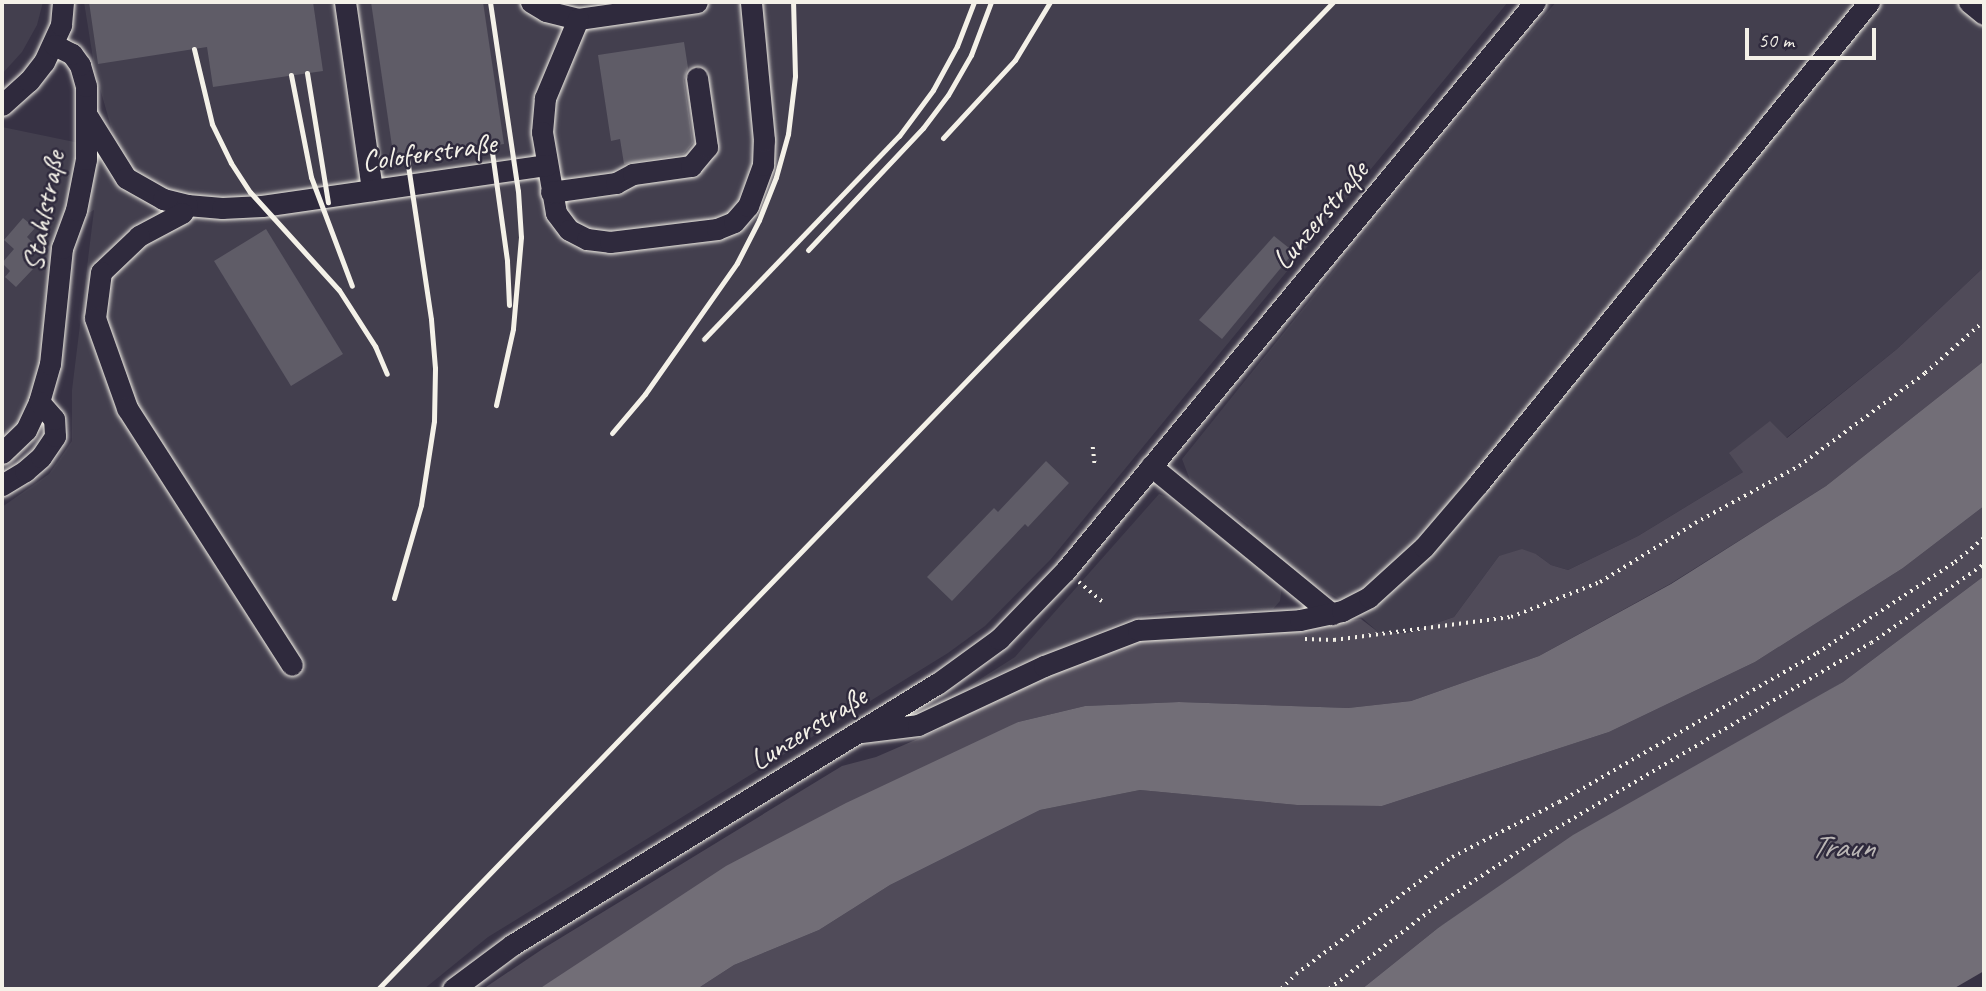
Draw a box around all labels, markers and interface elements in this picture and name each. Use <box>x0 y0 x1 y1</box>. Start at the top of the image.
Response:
scale bar <box>1748 14 1879 58</box>
text: 50 m <box>1758 27 1794 53</box>
street label: Coloferstraße <box>359 125 499 179</box>
street label: Stahlstraße <box>14 148 72 274</box>
street label: Lunzerstraße <box>1264 153 1376 277</box>
street label: Lunzerstraße <box>743 678 873 778</box>
water label: Traun <box>1810 828 1874 866</box>

